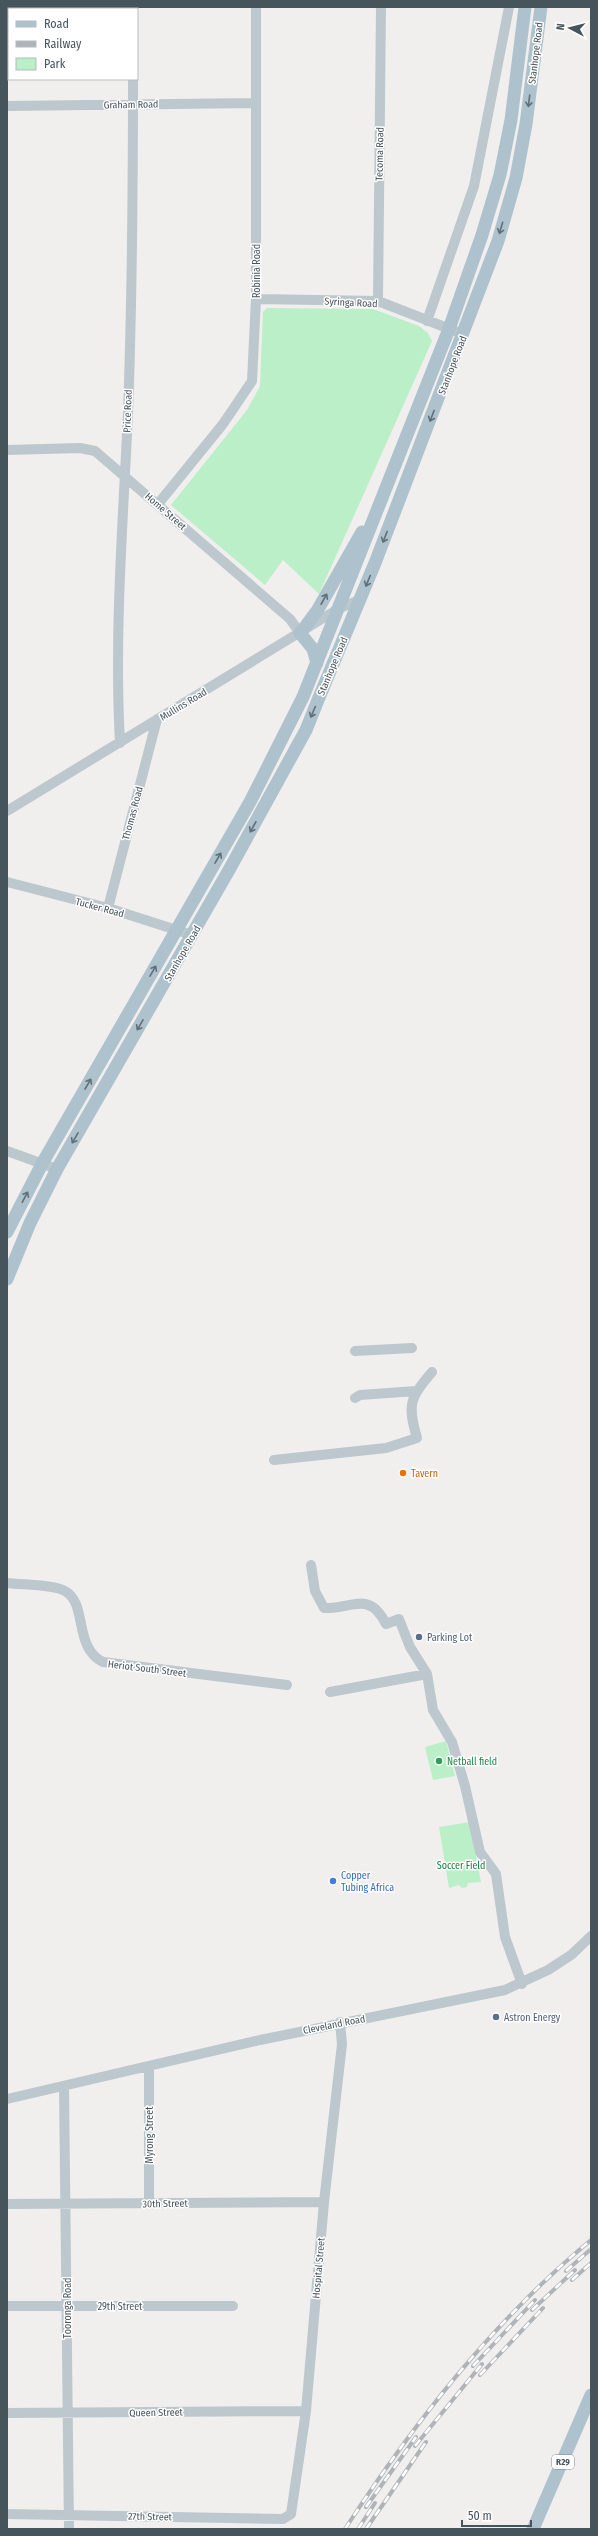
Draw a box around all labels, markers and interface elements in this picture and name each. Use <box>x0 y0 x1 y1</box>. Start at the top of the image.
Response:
legend <box>8 8 138 80</box>
north arrow <box>550 8 590 48</box>
text: Road <box>44 17 69 31</box>
street label: Stanhope Road <box>526 22 546 85</box>
text: N <box>554 23 567 31</box>
text: Railway <box>44 37 82 51</box>
text: Park <box>44 57 66 71</box>
one-way arrow <box>525 94 533 107</box>
street label: Graham Road <box>104 99 158 111</box>
street label: Tecoma Road <box>374 127 386 181</box>
one-way arrow <box>497 221 505 234</box>
street label: Robinia Road <box>251 244 263 298</box>
street label: Syringa Road <box>324 296 378 310</box>
street label: Stanhope Road <box>436 334 470 397</box>
street label: Price Road <box>121 389 135 433</box>
one-way arrow <box>428 409 436 421</box>
street label: Home Street <box>142 491 189 533</box>
one-way arrow <box>381 530 389 542</box>
one-way arrow <box>363 575 371 587</box>
one-way arrow <box>320 593 328 605</box>
street label: Stanhope Road <box>315 635 351 697</box>
street label: Mullins Road <box>158 686 209 724</box>
one-way arrow <box>309 706 316 718</box>
street label: Thomas Road <box>120 785 146 841</box>
one-way arrow <box>248 821 256 833</box>
one-way arrow <box>214 852 222 864</box>
street label: Tucker Road <box>74 896 125 920</box>
street label: Stanhope Road <box>162 924 204 983</box>
one-way arrow <box>149 965 157 977</box>
one-way arrow <box>135 1019 143 1031</box>
one-way arrow <box>84 1078 92 1090</box>
one-way arrow <box>71 1132 79 1144</box>
one-way arrow <box>21 1191 29 1203</box>
marker: Tavern <box>398 1468 408 1478</box>
place label: Tavern <box>411 1468 438 1480</box>
marker: Parking Lot <box>414 1632 424 1642</box>
place label: Parking Lot <box>427 1632 473 1644</box>
street label: Heriot South Street <box>107 1658 187 1680</box>
marker: Netball field <box>434 1756 444 1766</box>
place label: Netball field <box>447 1756 497 1768</box>
park label: Soccer Field <box>437 1860 485 1872</box>
place label: Copper Tubing Africa <box>341 1870 394 1894</box>
marker: Copper Tubing Africa <box>328 1876 338 1886</box>
marker: Astron Energy <box>491 2012 501 2022</box>
place label: Astron Energy <box>504 2012 561 2024</box>
street label: Cleveland Road <box>302 2013 366 2037</box>
street label: Myrong Street <box>144 2106 156 2163</box>
street label: 30th Street <box>142 2198 188 2210</box>
street label: Hospital Street <box>310 2236 328 2299</box>
street label: Tooronga Road <box>62 2278 74 2338</box>
street label: 29th Street <box>98 2301 143 2313</box>
street label: Queen Street <box>129 2407 184 2419</box>
road number: R29 <box>552 2455 574 2469</box>
scale bar <box>462 2502 531 2528</box>
text: 50 m <box>468 2509 492 2523</box>
street label: 27th Street <box>128 2511 173 2523</box>

